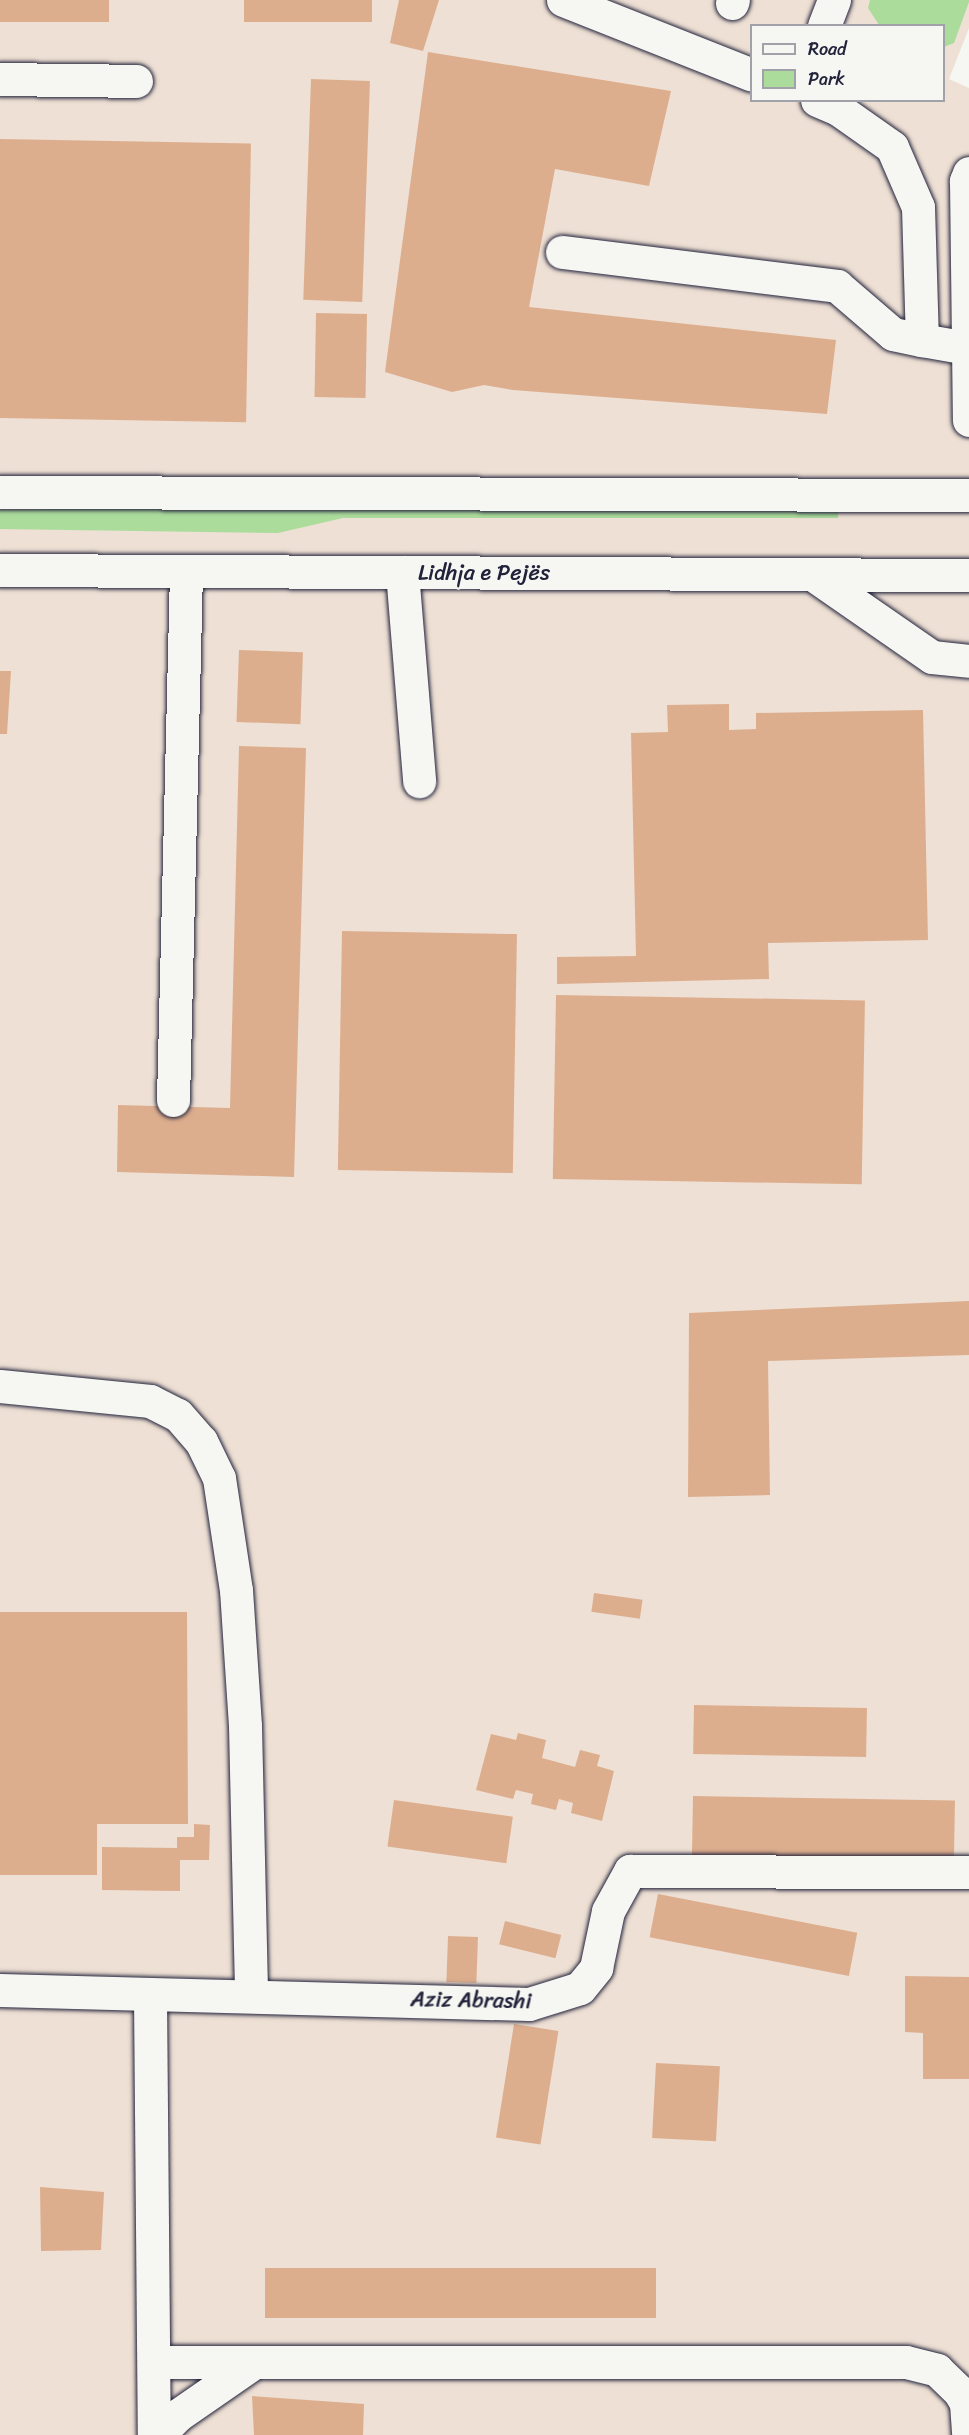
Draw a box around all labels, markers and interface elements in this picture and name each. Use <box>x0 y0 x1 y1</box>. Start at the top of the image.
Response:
legend <box>750 24 945 102</box>
text: Road <box>808 33 847 65</box>
text: Park <box>808 63 845 95</box>
street label: Lidhja e Pejës <box>418 560 550 586</box>
street label: Aziz Abrashi <box>411 1986 531 2014</box>

